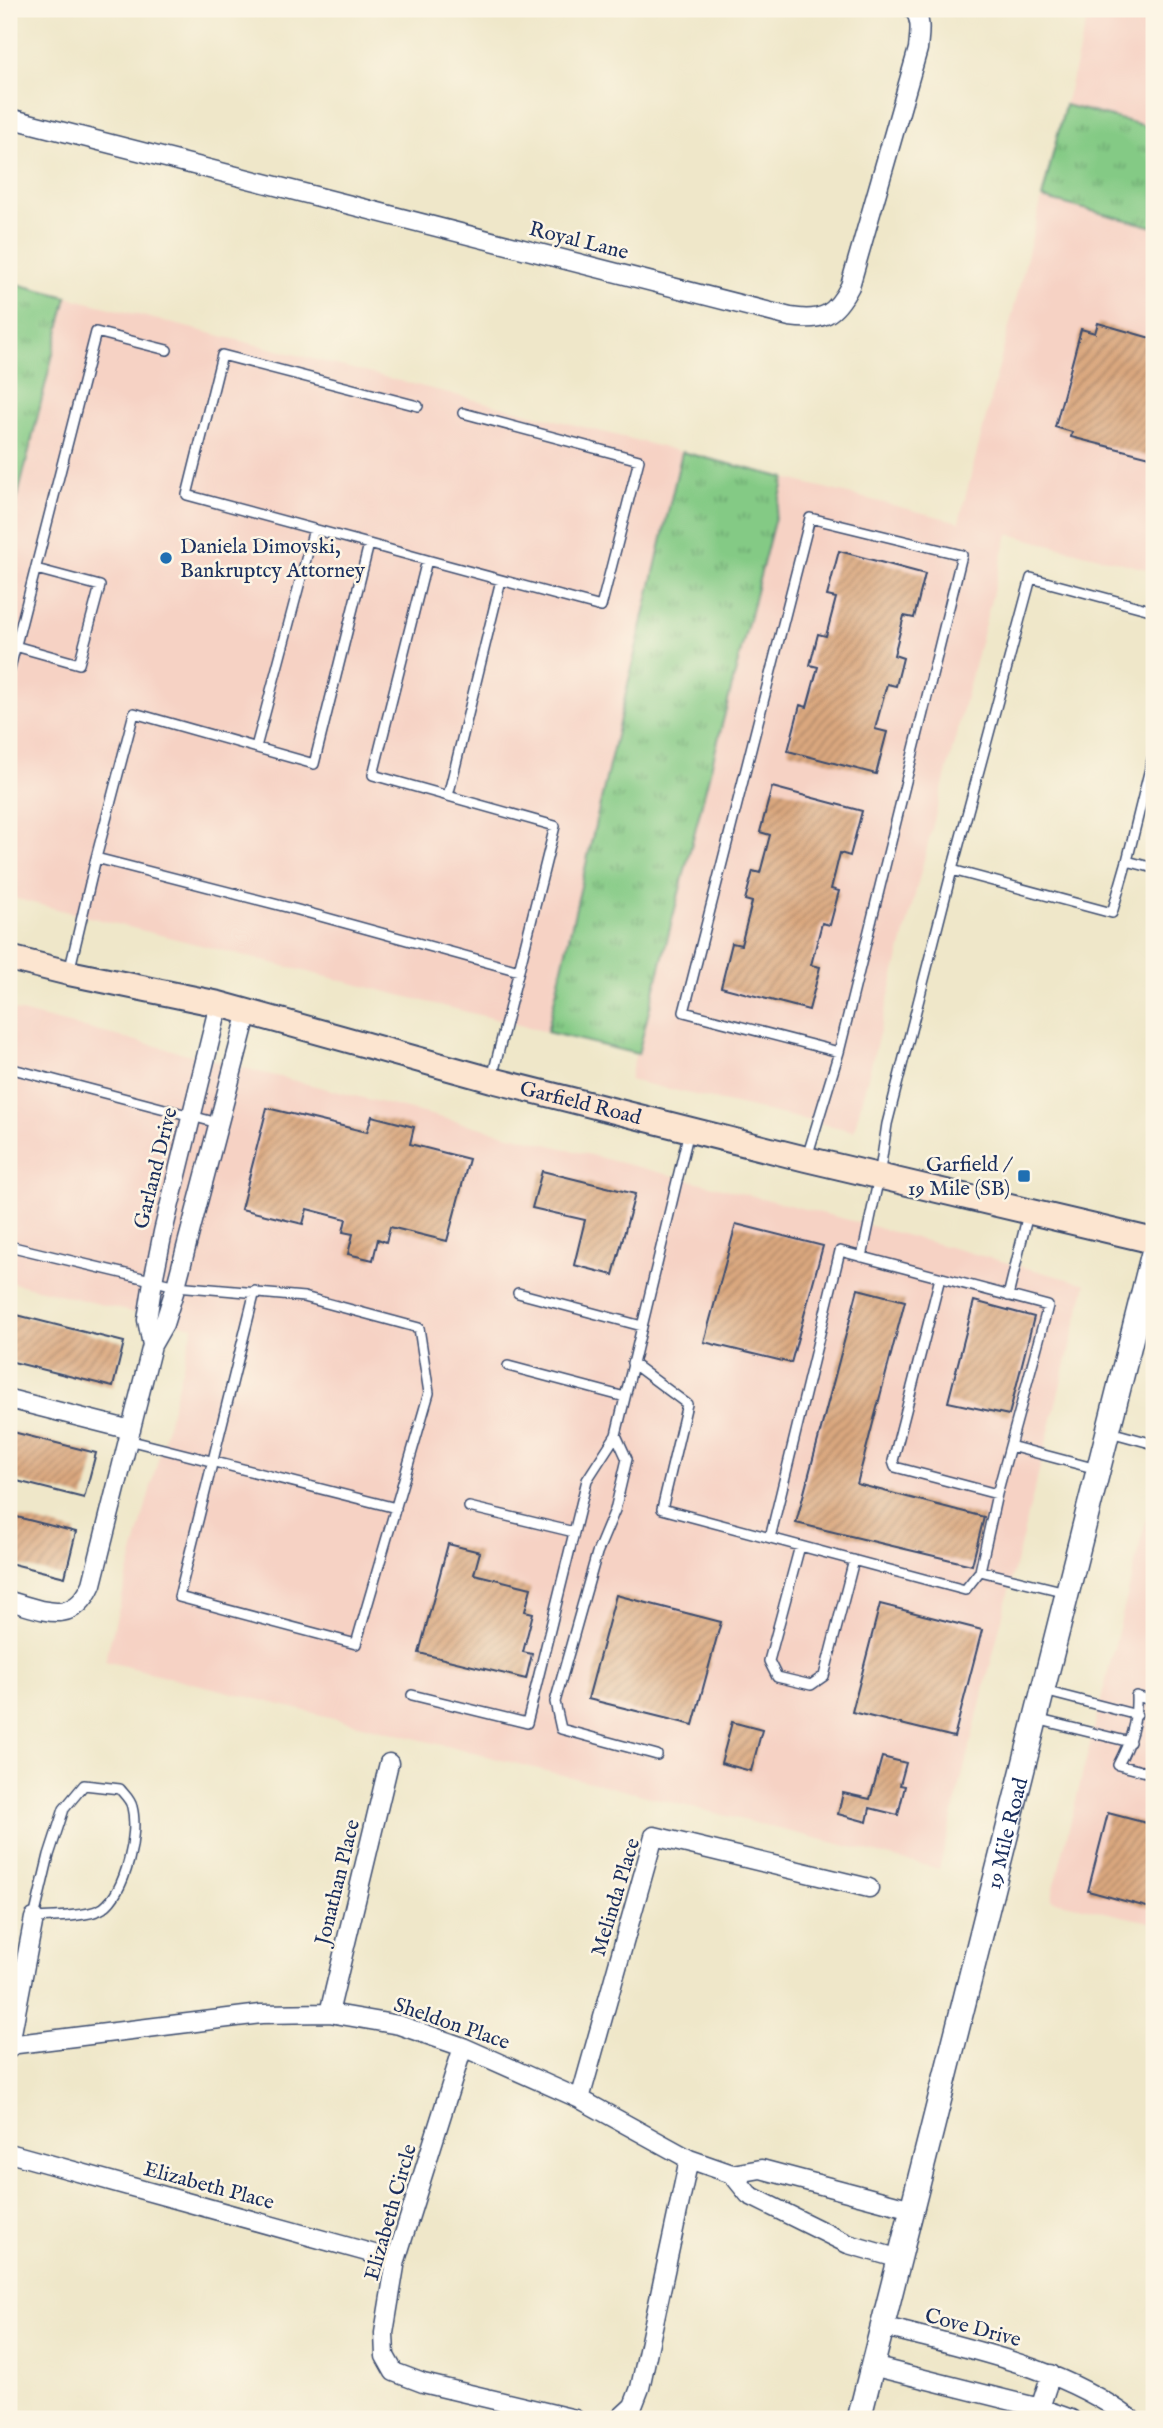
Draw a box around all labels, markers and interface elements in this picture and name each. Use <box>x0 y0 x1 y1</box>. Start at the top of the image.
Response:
street label: Royal Lane <box>526 216 631 267</box>
place label: Daniela Dimovski, Bankruptcy Attorney <box>180 534 366 585</box>
marker: Daniela Dimovski, Bankruptcy Attorney <box>158 550 174 566</box>
street label: Garfield Road <box>517 1076 645 1132</box>
street label: Garland Drive <box>128 1104 185 1232</box>
place label: Garfield / 19 Mile (SB) <box>908 1152 1014 1203</box>
marker: Garfield / 19 Mile (SB) <box>1016 1168 1032 1184</box>
street label: 19 Mile Road <box>981 1774 1035 1892</box>
street label: Jonathan Place <box>309 1816 367 1950</box>
street label: Melinda Place <box>586 1835 647 1960</box>
street label: Sheldon Place <box>390 1992 513 2057</box>
street label: Elizabeth Circle <box>359 2141 424 2284</box>
street label: Elizabeth Place <box>140 2156 277 2217</box>
street label: Cove Drive <box>922 2303 1024 2354</box>

